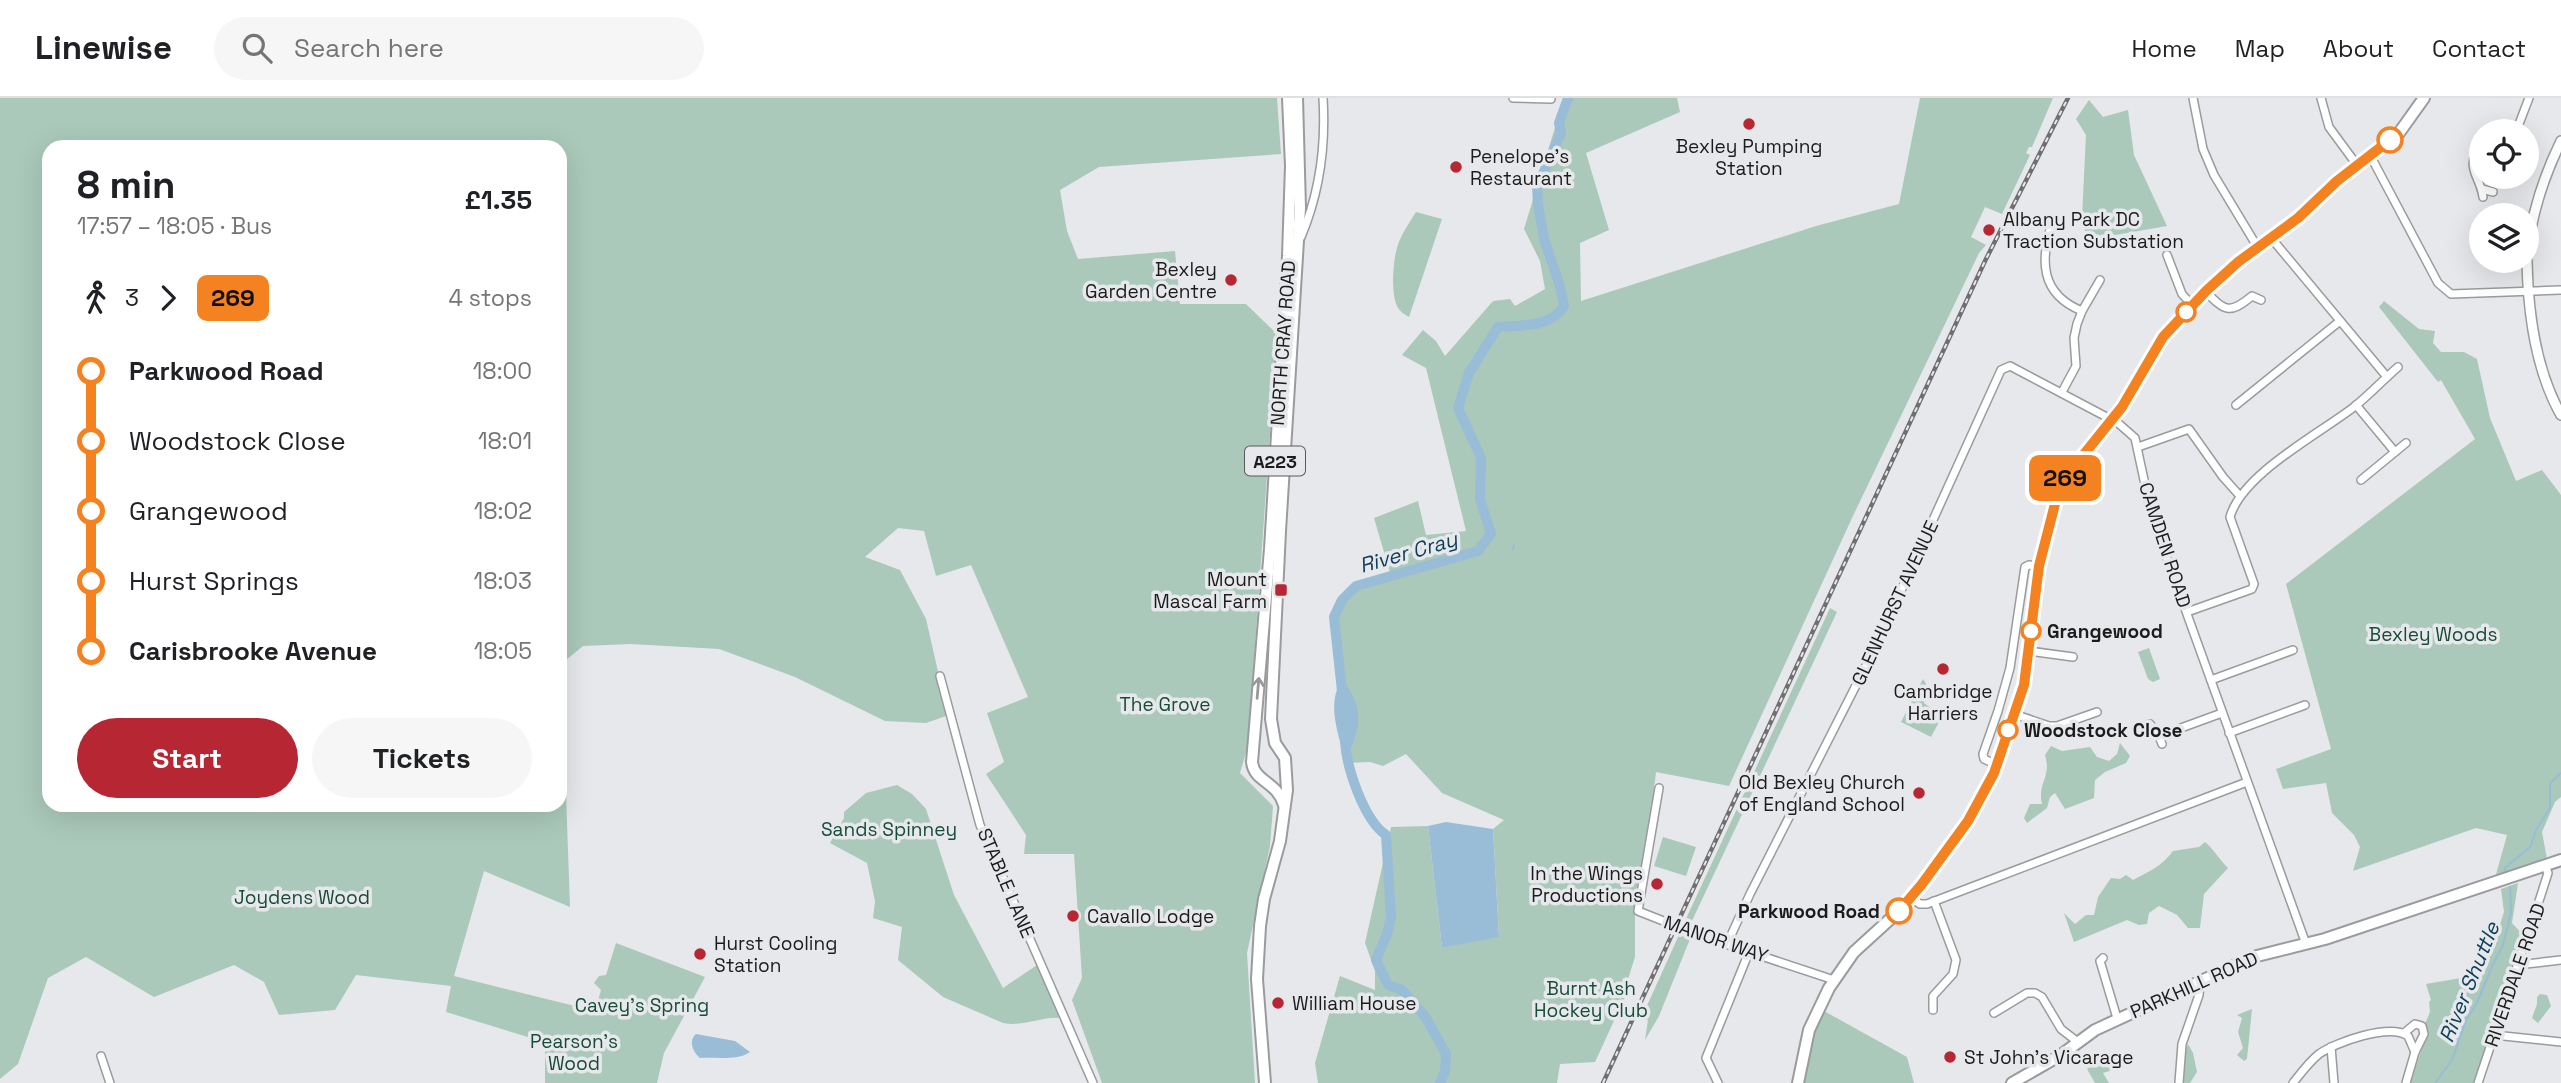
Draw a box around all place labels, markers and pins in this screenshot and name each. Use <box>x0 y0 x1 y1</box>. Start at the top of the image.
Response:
marker: Bexley Pumping Station <box>1741 116 1757 132</box>
unlabelled marker <box>2377 127 2403 153</box>
place label: Bexley Pumping Station <box>1676 134 1823 181</box>
place label: Penelope's Restaurant <box>1470 144 1572 191</box>
marker: Penelope's Restaurant <box>1448 159 1464 175</box>
place label: Albany Park DC Traction Substation <box>2003 207 2184 254</box>
marker: Albany Park DC Traction Substation <box>1981 222 1997 238</box>
place label: Bexley Garden Centre <box>1085 257 1217 304</box>
marker: Bexley Garden Centre <box>1223 272 1239 288</box>
unlabelled marker <box>2176 302 2196 322</box>
place label: Mount Mascal Farm <box>1153 567 1267 614</box>
marker: Mount Mascal Farm <box>1273 582 1289 598</box>
place label: Grangewood <box>2047 619 2163 644</box>
marker: Grangewood <box>2021 621 2041 641</box>
marker: Cambridge Harriers <box>1935 661 1951 677</box>
place label: Cambridge Harriers <box>1893 679 1993 726</box>
place label: Woodstock Close <box>2024 718 2183 743</box>
marker: Woodstock Close <box>1998 720 2018 740</box>
place label: Old Bexley Church of England School <box>1738 770 1905 817</box>
marker: Old Bexley Church of England School <box>1911 785 1927 801</box>
place label: In the Wings Productions <box>1530 861 1643 908</box>
marker: In the Wings Productions <box>1649 876 1665 892</box>
marker: Parkwood Road <box>1886 898 1912 924</box>
place label: Parkwood Road <box>1738 899 1880 924</box>
place label: Cavallo Lodge <box>1087 904 1214 929</box>
marker: Cavallo Lodge <box>1065 908 1081 924</box>
place label: Hurst Cooling Station <box>714 931 837 978</box>
marker: Hurst Cooling Station <box>692 946 708 962</box>
place label: William House <box>1292 991 1417 1016</box>
marker: William House <box>1270 995 1286 1011</box>
place label: St John's Vicarage <box>1964 1045 2134 1070</box>
marker: St John's Vicarage <box>1942 1049 1958 1065</box>

